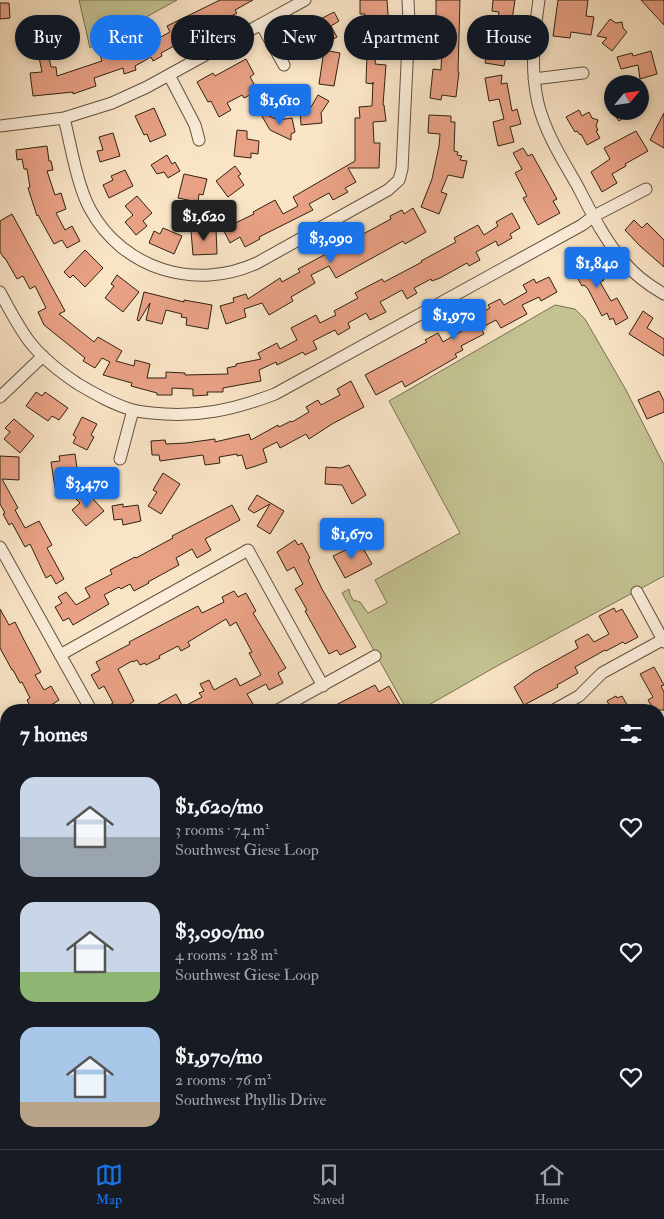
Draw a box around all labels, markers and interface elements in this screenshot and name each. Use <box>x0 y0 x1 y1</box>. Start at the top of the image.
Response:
chip: Buy <box>15 15 80 60</box>
chip: Rent <box>90 15 161 60</box>
chip: Filters <box>171 15 254 60</box>
chip: New <box>264 15 334 60</box>
chip: Apartment <box>344 15 457 60</box>
chip: House <box>467 15 549 60</box>
north arrow <box>604 75 649 120</box>
map controls <box>604 75 649 120</box>
pin: $1,610 <box>239 84 321 126</box>
text: $1,610 <box>260 90 300 110</box>
pin: $1,620 <box>163 200 245 242</box>
text: $1,620 <box>183 206 225 226</box>
pin: $3,090 <box>290 222 372 264</box>
text: $3,090 <box>309 228 353 248</box>
pin: $1,840 <box>556 246 638 289</box>
text: $1,840 <box>576 253 618 273</box>
pin: $1,970 <box>413 298 495 341</box>
text: $1,970 <box>433 305 475 325</box>
pin: $3,470 <box>46 466 128 509</box>
text: $3,470 <box>65 473 109 493</box>
pin: $1,670 <box>311 518 393 560</box>
text: $1,670 <box>331 524 373 544</box>
icon: filters <box>617 720 645 748</box>
text: 7 homes <box>20 721 87 748</box>
text: $1,620/mo <box>175 793 263 820</box>
icon: home <box>60 797 120 857</box>
icon: heart <box>617 813 645 841</box>
text: 3 rooms · 74 m² <box>175 820 269 840</box>
text: Southwest Giese Loop <box>175 840 319 860</box>
text: $3,090/mo <box>175 918 264 945</box>
icon: home <box>60 922 120 982</box>
icon: heart <box>617 938 645 966</box>
text: 4 rooms · 128 m² <box>175 945 278 965</box>
text: Southwest Giese Loop <box>175 965 319 985</box>
text: $1,970/mo <box>175 1043 262 1070</box>
icon: home <box>60 1047 120 1107</box>
icon: heart <box>617 1063 645 1091</box>
text: 2 rooms · 76 m² <box>175 1070 271 1090</box>
text: Southwest Phyllis Drive <box>175 1090 326 1110</box>
tab: Map <box>95 1161 123 1208</box>
tab: Saved <box>313 1161 345 1208</box>
tab: Home <box>534 1161 569 1208</box>

